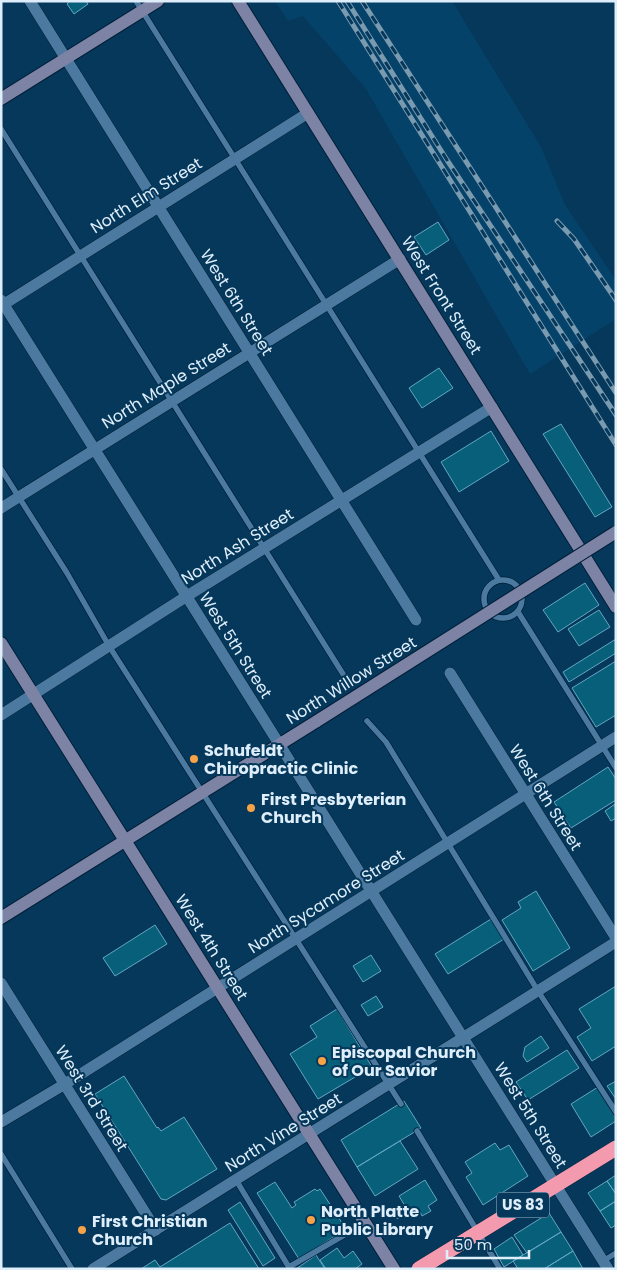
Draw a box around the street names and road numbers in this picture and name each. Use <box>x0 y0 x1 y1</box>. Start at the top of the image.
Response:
street label: North Elm Street <box>86 152 207 239</box>
street label: West Front Street <box>396 232 487 359</box>
street label: West 6th Street <box>195 245 279 360</box>
street label: North Maple Street <box>97 336 235 434</box>
street label: North Ash Street <box>177 503 298 590</box>
street label: West 5th Street <box>194 588 278 703</box>
street label: North Willow Street <box>282 631 421 730</box>
street label: West 6th Street <box>504 740 588 855</box>
street label: North Sycamore Street <box>244 844 409 959</box>
street label: West 4th Street <box>170 890 254 1005</box>
street label: West 3rd Street <box>50 1041 134 1156</box>
street label: West 5th Street <box>489 1058 573 1173</box>
street label: North Vine Street <box>220 1087 346 1178</box>
road number: US 83 <box>497 1192 549 1218</box>

